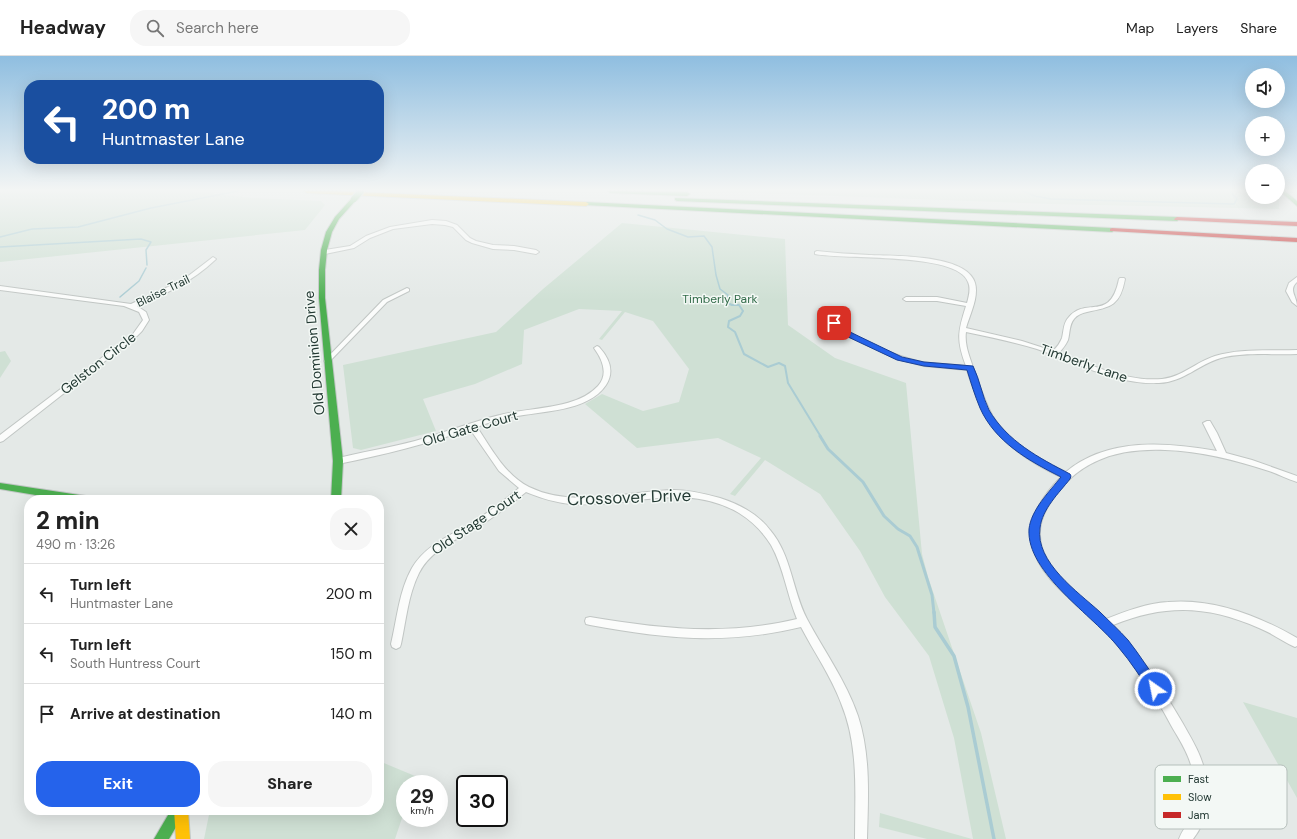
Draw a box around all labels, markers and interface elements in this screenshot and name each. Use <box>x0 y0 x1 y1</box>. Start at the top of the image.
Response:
search box <box>130 10 410 46</box>
text: Headway <box>20 15 106 40</box>
icon: search <box>144 17 166 39</box>
text: Search here <box>176 18 259 38</box>
text: Map <box>1126 19 1154 37</box>
text: Layers <box>1176 19 1218 37</box>
text: Share <box>1240 19 1277 37</box>
map controls <box>1245 68 1285 204</box>
button: sound <box>1245 68 1285 108</box>
text: 200 m <box>102 91 190 128</box>
icon: left <box>36 96 88 148</box>
button: + <box>1245 116 1285 156</box>
text: Huntmaster Lane <box>102 127 245 151</box>
button: − <box>1245 164 1285 204</box>
street label: Blaise Trail <box>133 271 193 311</box>
street label: Old Dominion Drive <box>300 290 328 416</box>
park label: Timberly Park <box>682 291 758 307</box>
pin <box>817 306 851 340</box>
icon: arrive <box>823 312 845 334</box>
street label: Gelston Circle <box>57 328 139 398</box>
street label: Timberly Lane <box>1038 340 1130 386</box>
street label: Old Gate Court <box>420 406 520 450</box>
street label: Crossover Drive <box>567 484 691 510</box>
street label: Old Stage Court <box>428 485 524 559</box>
text: 2 min <box>36 505 100 536</box>
button: close <box>330 508 372 550</box>
text: 490 m · 13:26 <box>36 536 116 553</box>
text: Turn left <box>70 575 131 595</box>
icon: left <box>36 583 58 605</box>
text: 200 m <box>326 584 372 604</box>
text: Huntmaster Lane <box>70 595 173 612</box>
text: Turn left <box>70 635 131 655</box>
icon: left <box>36 643 58 665</box>
text: 150 m <box>331 644 372 664</box>
text: South Huntress Court <box>70 655 200 672</box>
position arrow <box>1134 668 1176 710</box>
icon: arrive <box>36 703 58 725</box>
text: Arrive at destination <box>70 704 221 724</box>
text: 140 m <box>331 704 372 724</box>
button: Exit <box>36 761 200 807</box>
button: Share <box>208 761 372 807</box>
legend <box>1155 765 1287 829</box>
text: Fast <box>1188 772 1209 786</box>
speed limit sign: 30 <box>456 775 508 827</box>
text: 29 <box>410 783 434 809</box>
text: Slow <box>1188 790 1212 804</box>
text: km/h <box>410 804 434 817</box>
text: Jam <box>1188 808 1209 822</box>

